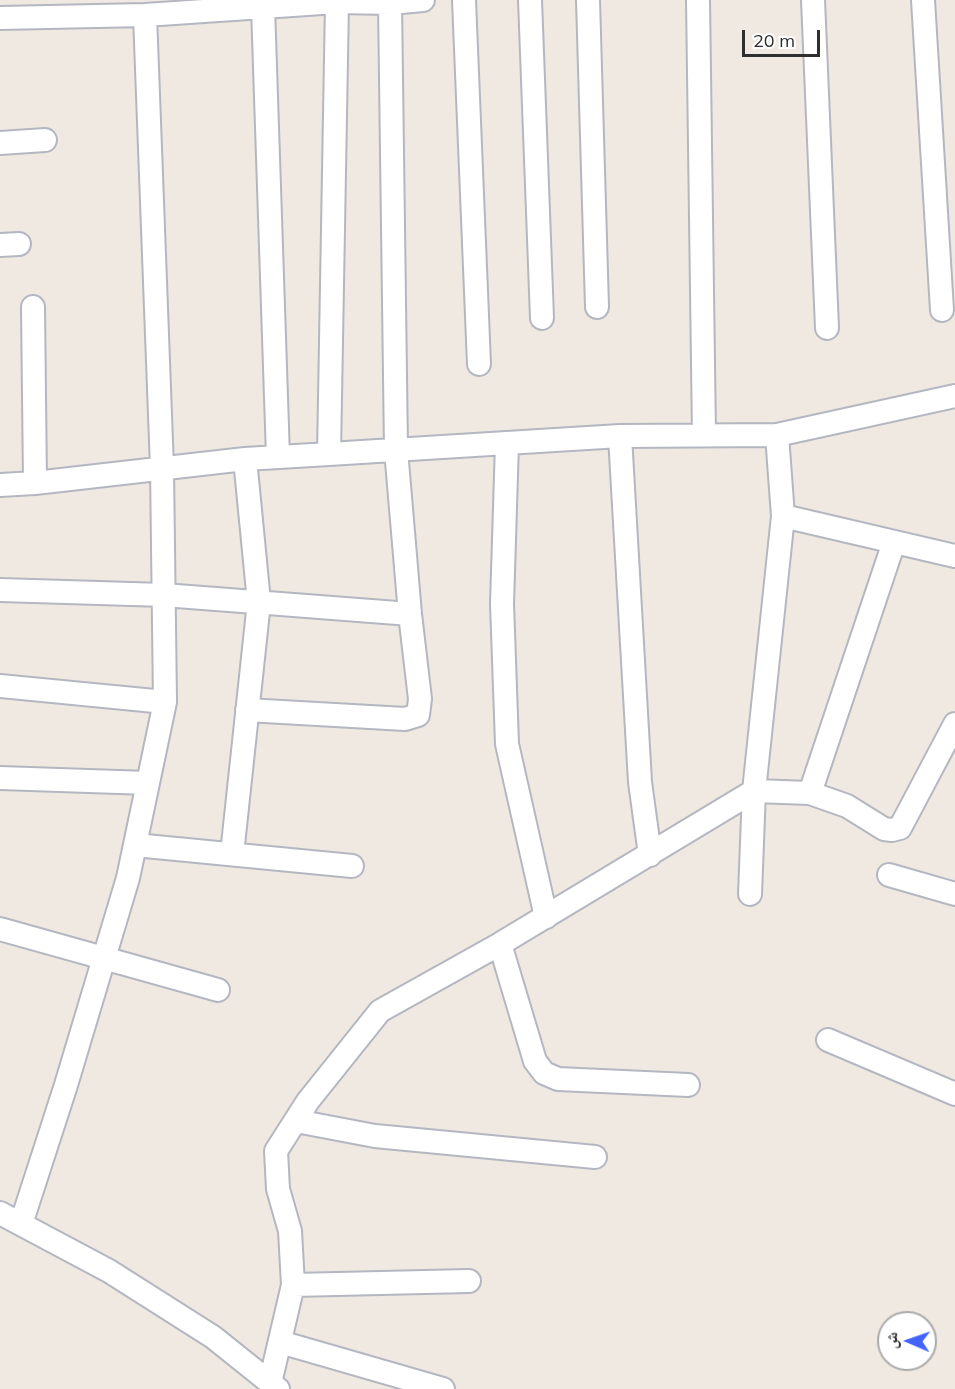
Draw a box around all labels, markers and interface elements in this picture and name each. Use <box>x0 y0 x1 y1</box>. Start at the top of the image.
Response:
scale bar <box>745 18 823 56</box>
text: 20 m <box>753 29 795 52</box>
north arrow <box>877 1311 937 1371</box>
text: ش <box>881 1332 901 1349</box>

